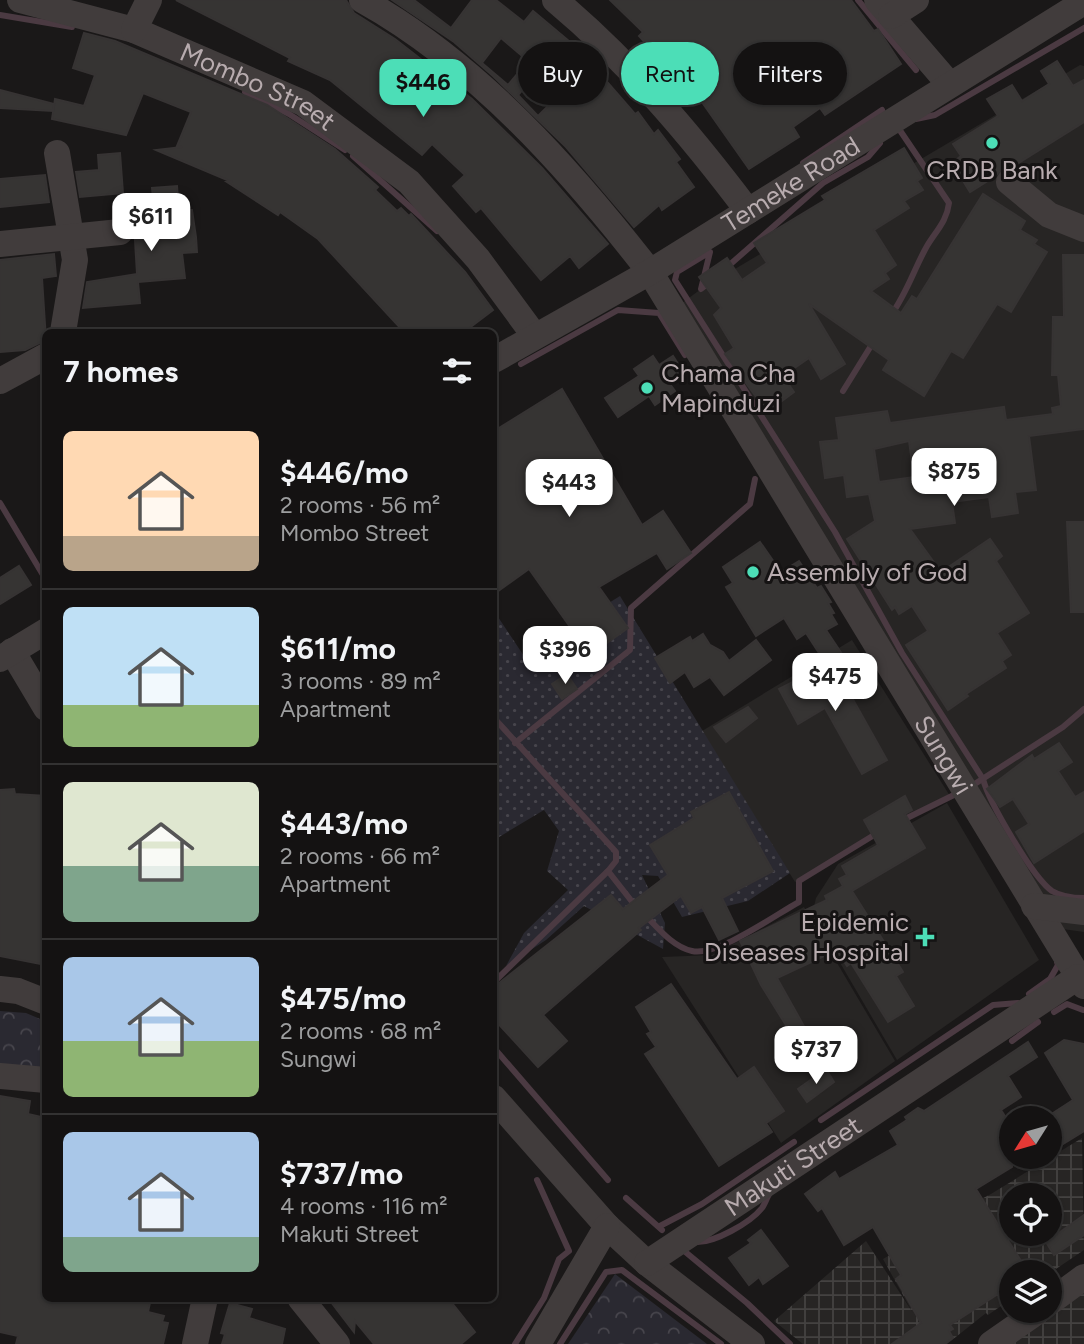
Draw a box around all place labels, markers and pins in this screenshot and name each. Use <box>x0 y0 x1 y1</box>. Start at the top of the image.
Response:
pin: $446 <box>382 60 464 119</box>
marker: CRDB Bank <box>984 135 1000 151</box>
place label: CRDB Bank <box>926 154 1058 186</box>
pin: $611 <box>110 194 192 253</box>
place label: Chama Cha Mapinduzi <box>661 357 796 419</box>
marker: Chama Cha Mapinduzi <box>639 380 655 396</box>
pin: $875 <box>913 448 995 508</box>
pin: $443 <box>528 460 610 519</box>
place label: Assembly of God <box>767 556 967 588</box>
marker: Assembly of God <box>745 564 761 580</box>
pin: $396 <box>524 626 606 686</box>
pin: $475 <box>794 654 876 713</box>
place label: Epidemic Diseases Hospital <box>704 906 909 968</box>
marker: Epidemic Diseases Hospital <box>915 927 935 947</box>
pin: $737 <box>775 1026 857 1086</box>

